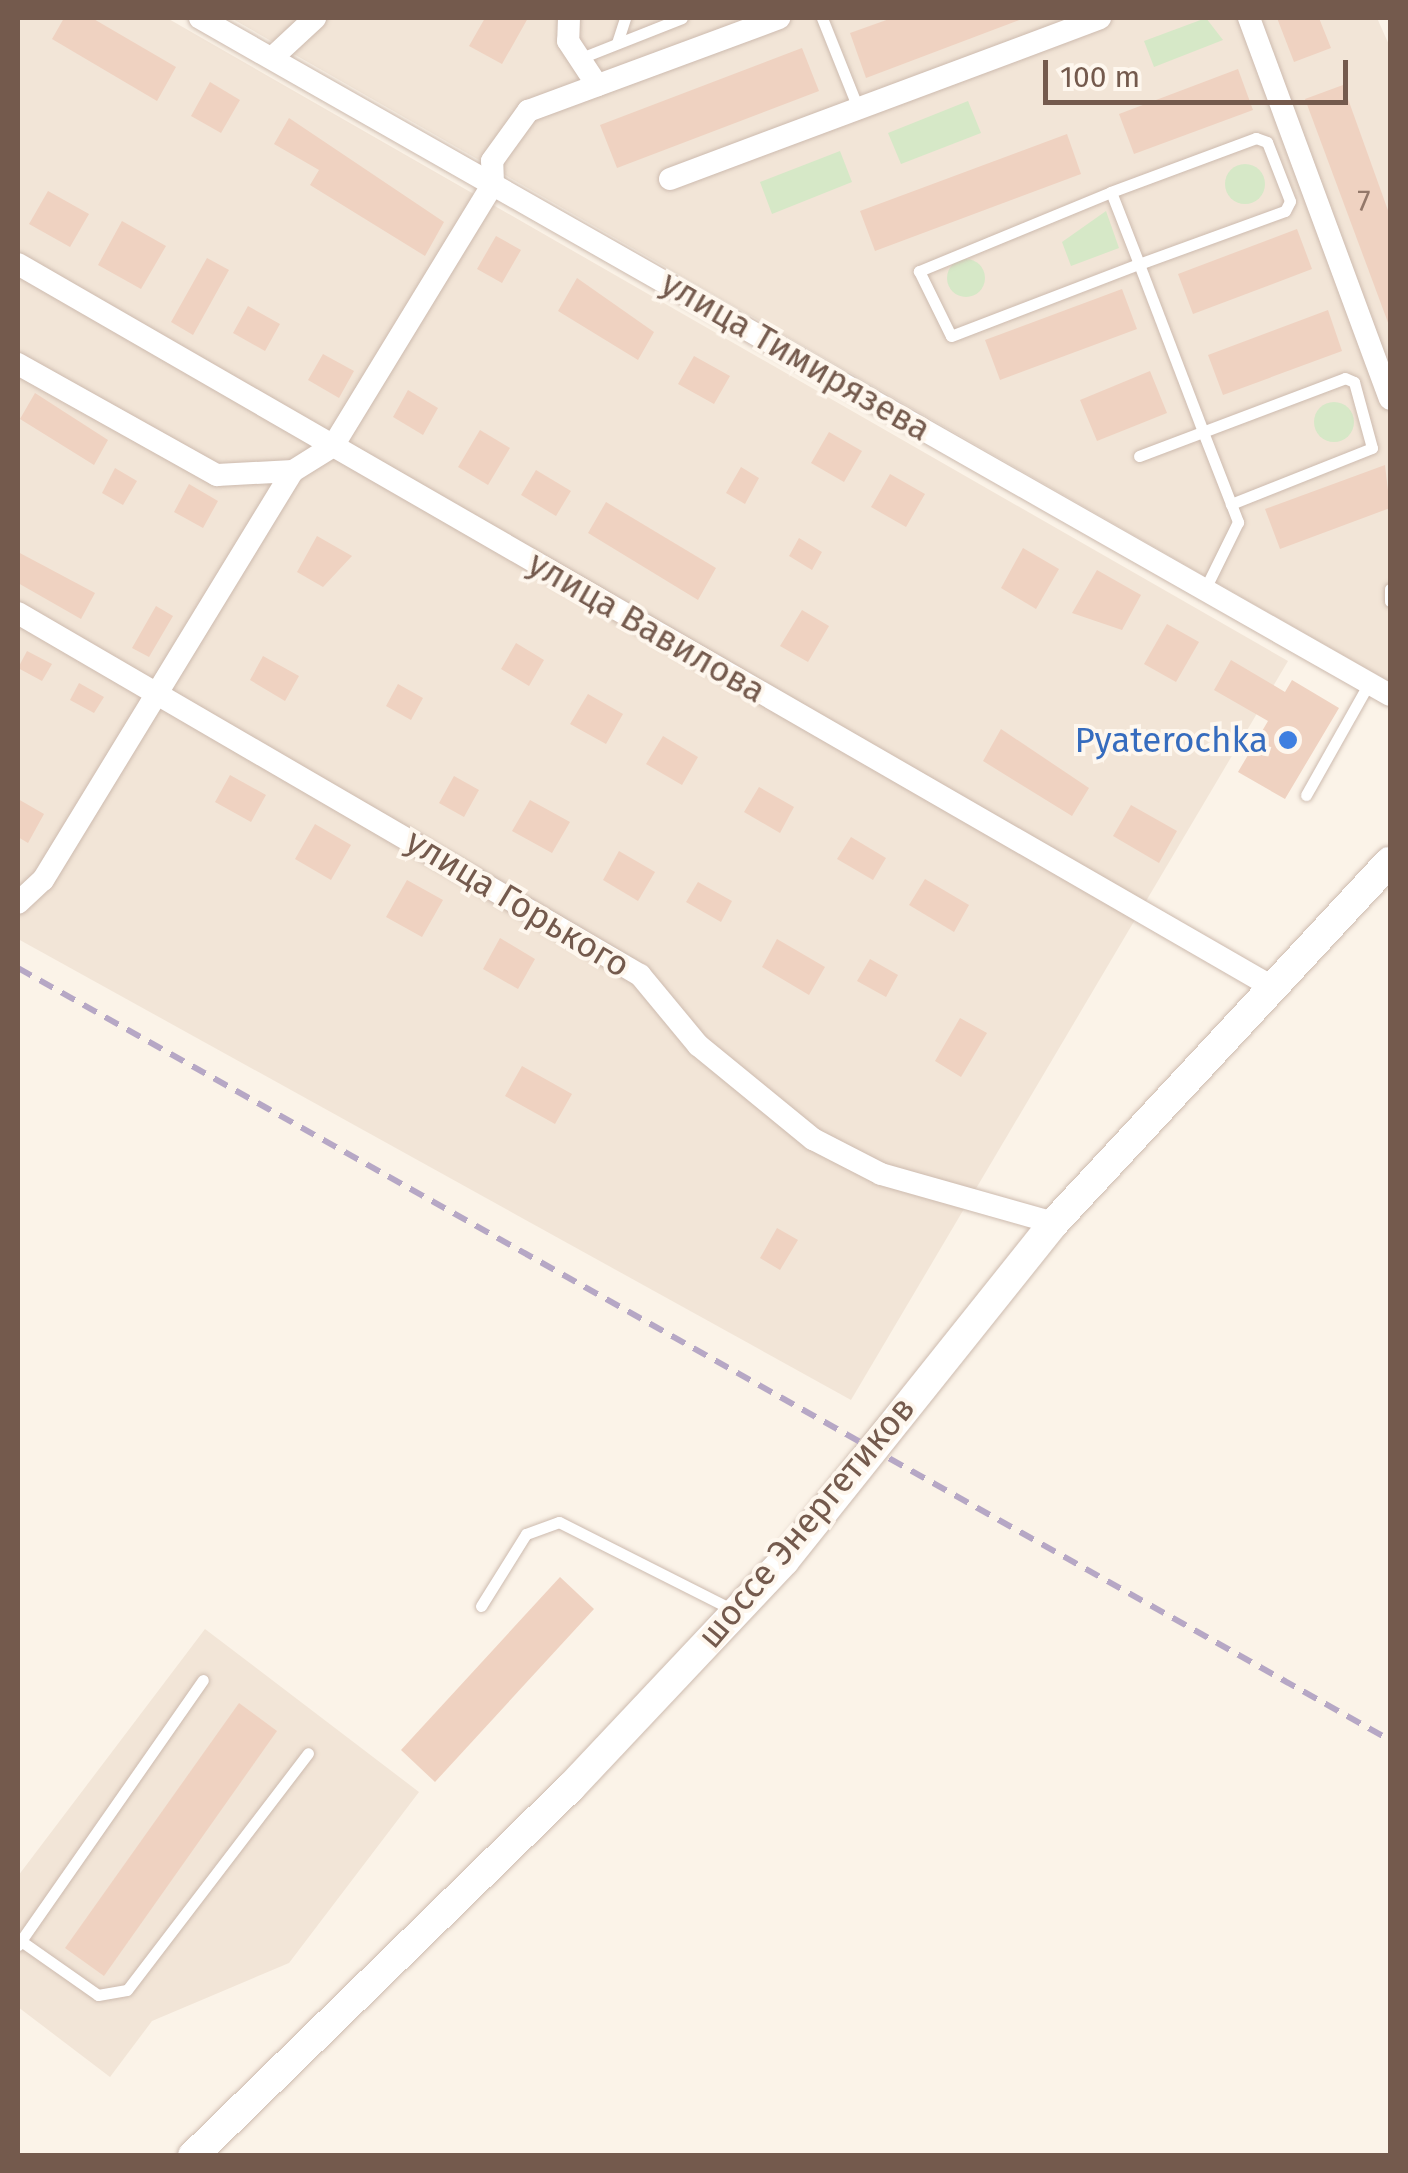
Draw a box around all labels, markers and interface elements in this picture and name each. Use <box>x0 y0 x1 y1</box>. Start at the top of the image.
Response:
scale bar <box>1048 40 1353 102</box>
text: 100 m <box>1060 59 1140 95</box>
house number: 7 <box>1357 183 1371 219</box>
street label: улица Тимирязева <box>654 262 938 450</box>
street label: улица Вавилова <box>521 542 773 712</box>
place label: Pyaterochka <box>1074 719 1268 761</box>
marker: Pyaterochka <box>1277 729 1299 751</box>
street label: улица Горького <box>399 820 637 986</box>
street label: шоссе Энергетиков <box>689 1388 923 1656</box>

